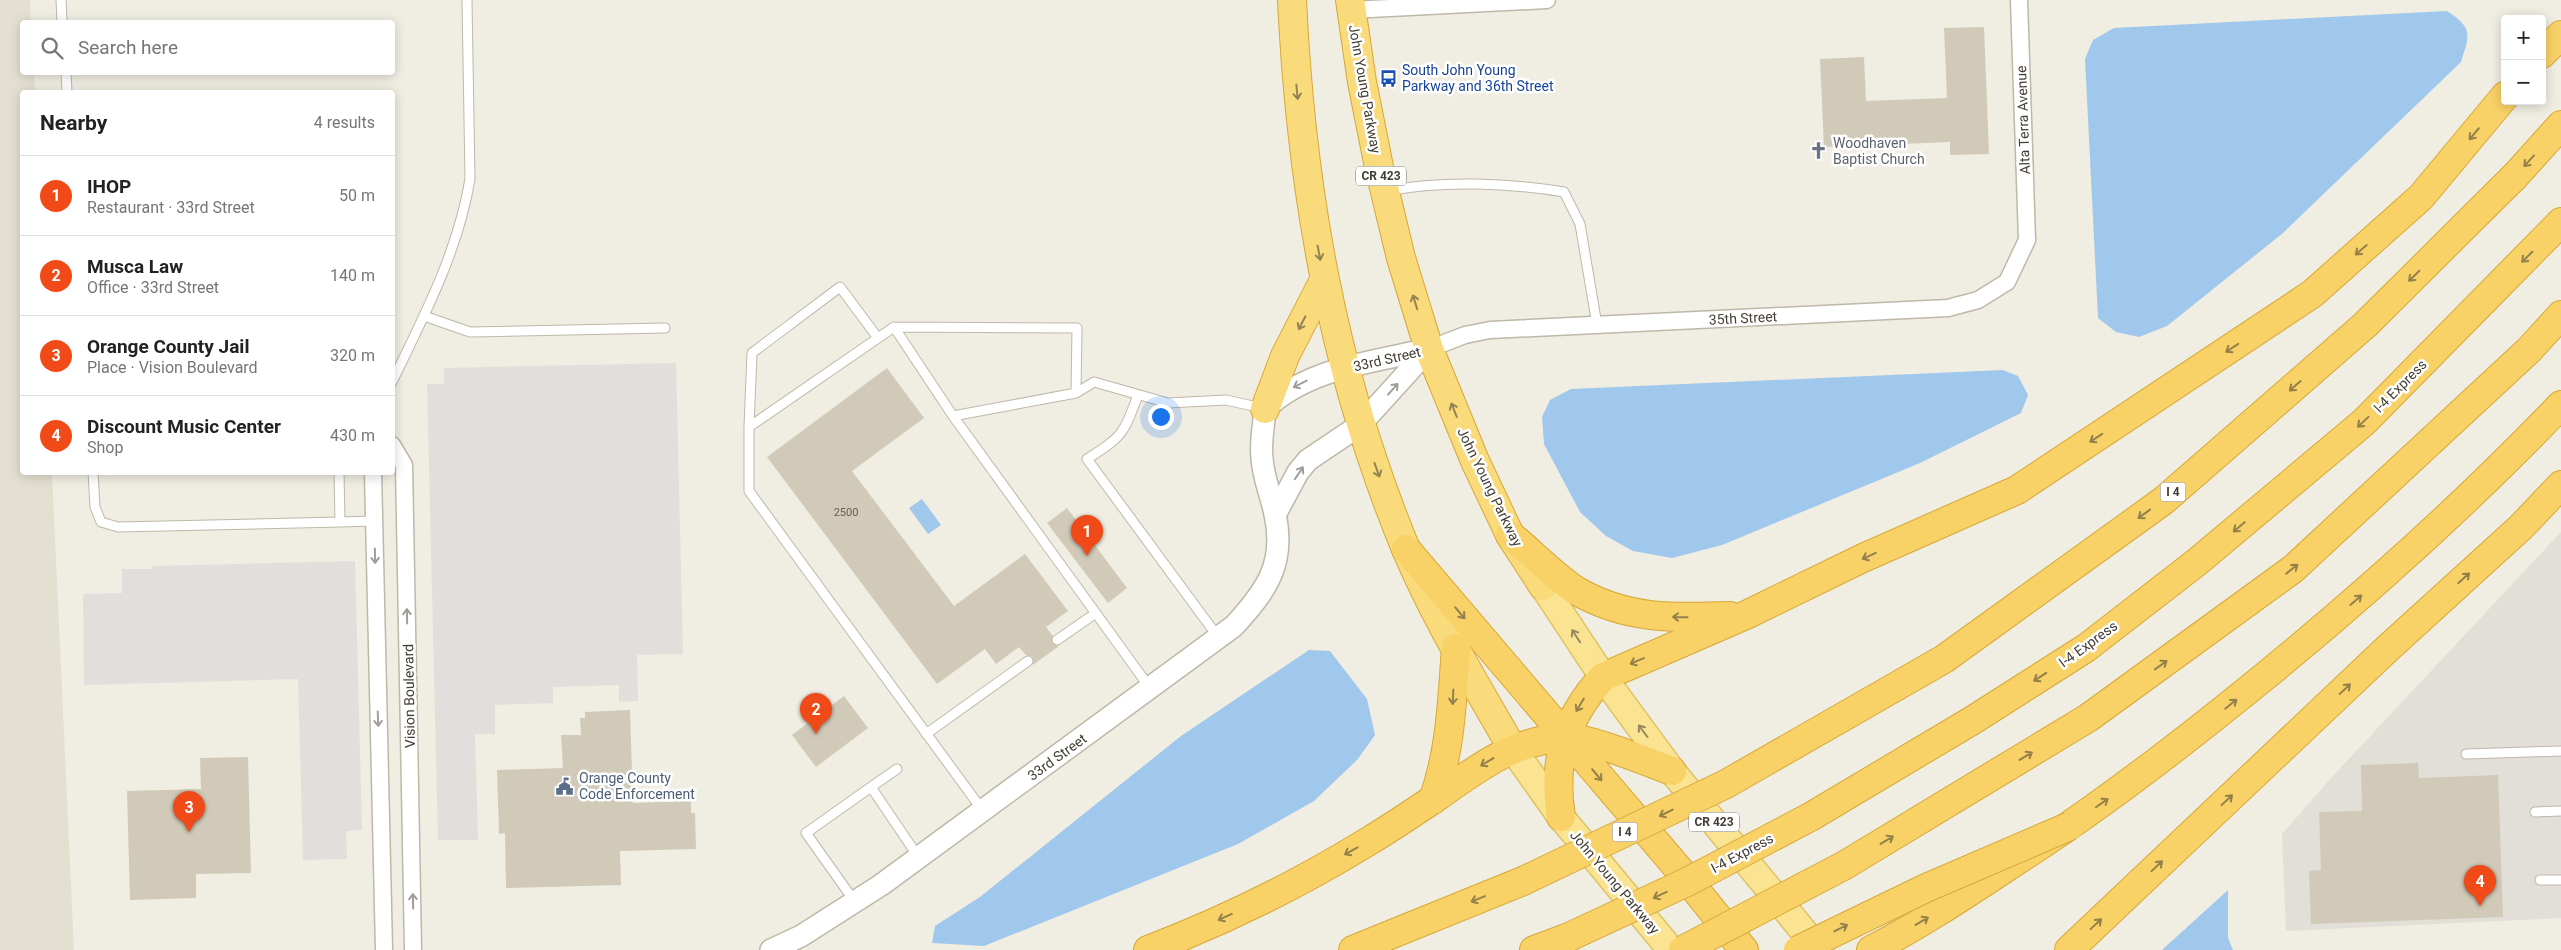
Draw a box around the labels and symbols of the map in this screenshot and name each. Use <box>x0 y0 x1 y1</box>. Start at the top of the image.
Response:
street label: John Young Parkway <box>1346 23 1384 155</box>
place label: South John Young Parkway and 36th Street <box>1402 62 1554 94</box>
street label: Alta Terra Avenue <box>2013 65 2033 175</box>
bus stop icon: South John Young Parkway and 36th Street <box>1378 68 1398 88</box>
one-way arrow <box>1292 84 1302 100</box>
one-way arrow <box>2468 127 2479 140</box>
place label: Woodhaven Baptist Church <box>1833 135 1925 167</box>
church icon: Woodhaven Baptist Church <box>1809 141 1829 161</box>
one-way arrow <box>2523 155 2534 168</box>
road number: CR 423 <box>1356 167 1406 186</box>
one-way arrow <box>1315 245 1324 261</box>
one-way arrow <box>2355 245 2368 256</box>
one-way arrow <box>2521 251 2533 263</box>
one-way arrow <box>2408 270 2420 283</box>
one-way arrow <box>1409 295 1419 311</box>
street label: 35th Street <box>1708 308 1778 328</box>
one-way arrow <box>1297 315 1306 330</box>
street label: 33rd Street <box>1352 343 1423 375</box>
one-way arrow <box>2225 343 2239 353</box>
street label: I-4 Express <box>2370 356 2430 416</box>
one-way arrow <box>1293 380 1308 389</box>
one-way arrow <box>2288 381 2301 392</box>
one-way arrow <box>1387 382 1399 395</box>
one-way arrow <box>1449 403 1459 418</box>
your location <box>1148 404 1174 430</box>
one-way arrow <box>2357 416 2370 428</box>
street label: John Young Parkway <box>1454 425 1526 549</box>
one-way arrow <box>2090 433 2104 443</box>
one-way arrow <box>1373 462 1382 478</box>
one-way arrow <box>1294 466 1304 480</box>
road number: I 4 <box>2160 482 2186 502</box>
house number: 2500 <box>834 506 858 519</box>
one-way arrow <box>2137 509 2151 519</box>
pin: 1 <box>1071 515 1103 556</box>
one-way arrow <box>2233 521 2246 532</box>
one-way arrow <box>370 548 379 564</box>
one-way arrow <box>1862 551 1877 561</box>
one-way arrow <box>2285 564 2298 575</box>
one-way arrow <box>2458 573 2471 584</box>
one-way arrow <box>2350 594 2363 606</box>
one-way arrow <box>1455 606 1466 619</box>
one-way arrow <box>402 609 412 625</box>
one-way arrow <box>1672 612 1688 622</box>
street label: I-4 Express <box>2056 617 2120 671</box>
one-way arrow <box>1571 630 1581 644</box>
street label: Vision Boulevard <box>400 644 418 748</box>
one-way arrow <box>1630 657 1645 667</box>
one-way arrow <box>2154 660 2168 670</box>
one-way arrow <box>2033 672 2047 682</box>
one-way arrow <box>2339 683 2351 695</box>
one-way arrow <box>1448 688 1457 704</box>
pin: 2 <box>800 693 832 734</box>
one-way arrow <box>1575 697 1585 711</box>
one-way arrow <box>2224 699 2237 710</box>
one-way arrow <box>373 710 383 726</box>
one-way arrow <box>1638 724 1648 738</box>
street label: 33rd Street <box>1025 730 1090 784</box>
one-way arrow <box>2018 750 2032 760</box>
one-way arrow <box>1480 758 1494 768</box>
one-way arrow <box>1591 768 1602 781</box>
place label: Orange County Code Enforcement <box>579 770 695 802</box>
public building icon: Orange County Code Enforcement <box>555 776 575 796</box>
pin: 3 <box>173 791 205 832</box>
one-way arrow <box>2220 794 2233 806</box>
one-way arrow <box>2095 798 2109 808</box>
one-way arrow <box>1659 808 1674 818</box>
road number: CR 423 <box>1689 812 1739 832</box>
road number: I 4 <box>1612 822 1638 842</box>
street label: John Young Parkway <box>1567 827 1663 937</box>
street label: I-4 Express <box>1708 830 1776 876</box>
one-way arrow <box>1880 835 1894 845</box>
one-way arrow <box>1344 847 1359 857</box>
one-way arrow <box>2151 860 2163 872</box>
pin: 4 <box>2464 865 2496 906</box>
one-way arrow <box>1653 890 1668 900</box>
one-way arrow <box>408 894 417 910</box>
one-way arrow <box>1471 895 1486 905</box>
one-way arrow <box>1218 913 1233 922</box>
one-way arrow <box>1915 915 1929 925</box>
one-way arrow <box>2089 918 2102 930</box>
one-way arrow <box>1834 923 1849 933</box>

